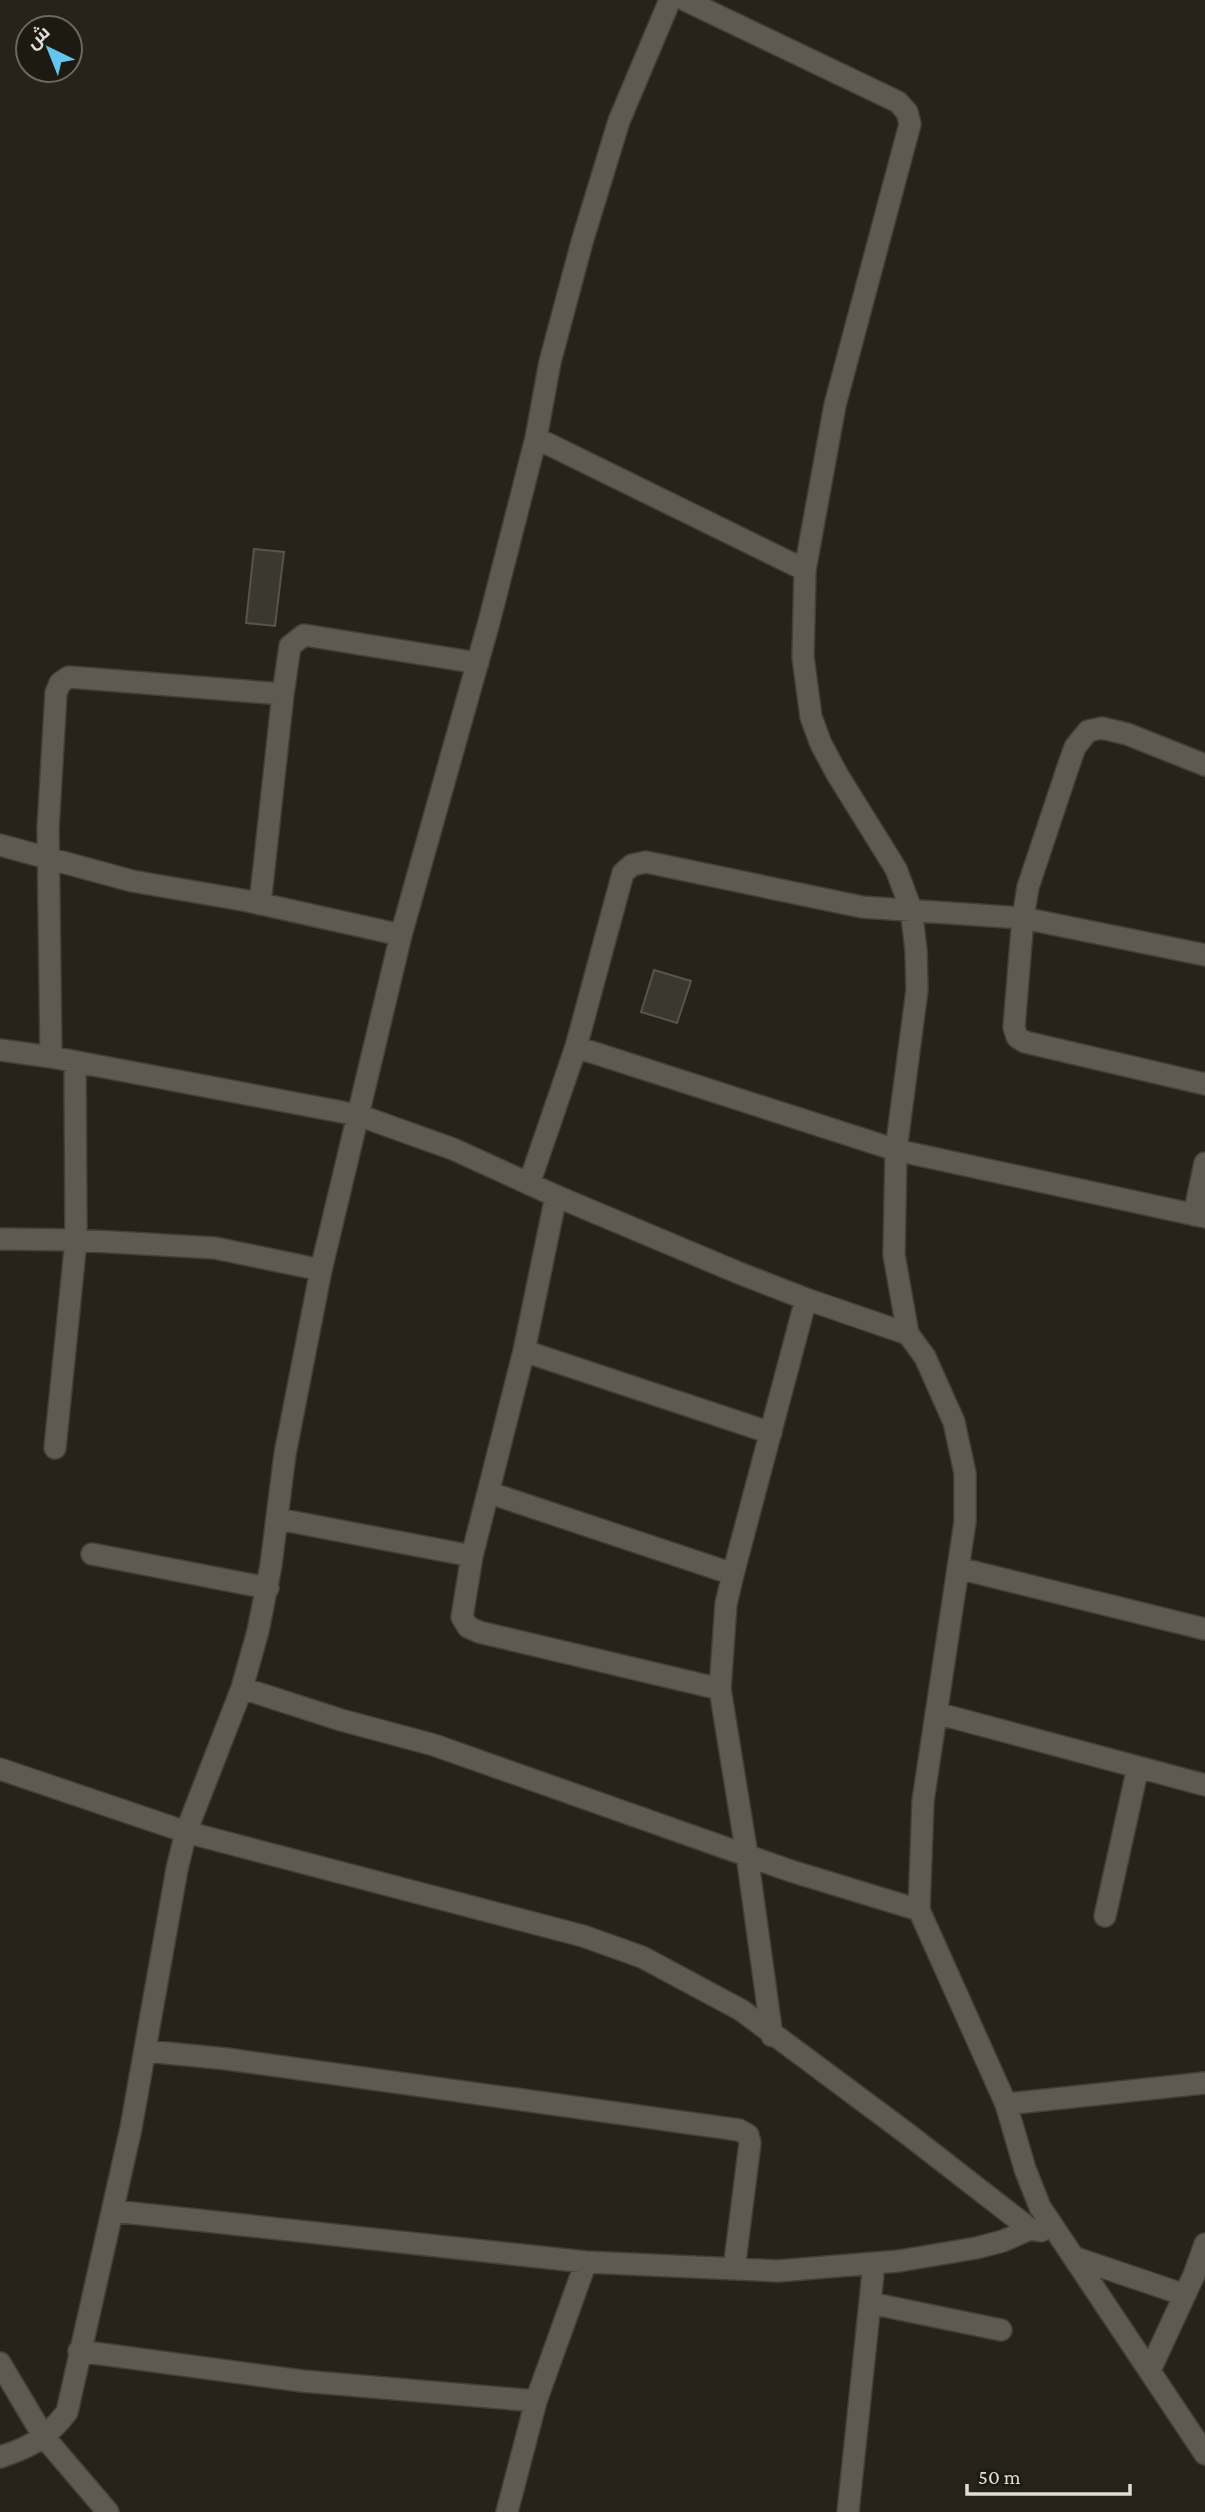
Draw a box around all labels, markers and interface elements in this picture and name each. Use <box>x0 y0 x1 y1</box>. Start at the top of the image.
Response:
north arrow <box>14 14 84 84</box>
text: ش <box>22 21 55 54</box>
scale bar <box>967 2452 1130 2496</box>
text: 50 m <box>978 2465 1021 2489</box>

